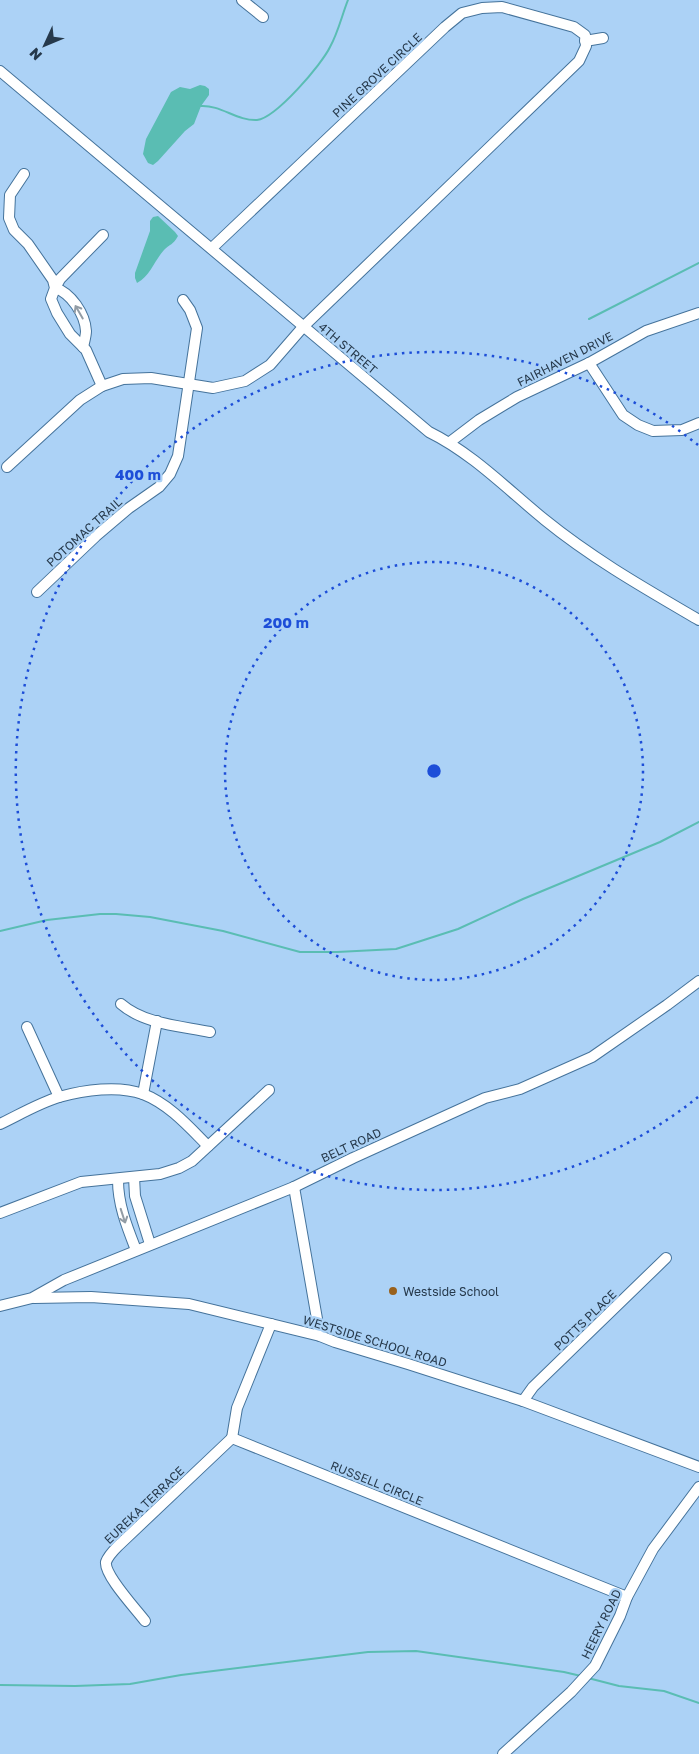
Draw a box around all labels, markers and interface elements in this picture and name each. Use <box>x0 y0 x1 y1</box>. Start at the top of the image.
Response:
north arrow <box>20 20 70 70</box>
street label: PINE GROVE CIRCLE <box>329 30 425 120</box>
text: N <box>25 45 45 64</box>
one-way arrow <box>74 306 84 320</box>
street label: 4TH STREET <box>316 319 381 377</box>
street label: FAIRHAVEN DRIVE <box>515 328 615 390</box>
text: 400 m <box>115 465 161 483</box>
street label: POTOMAC TRAIL <box>43 494 125 570</box>
text: 200 m <box>263 613 309 631</box>
centre of rings <box>425 762 443 780</box>
street label: BELT ROAD <box>318 1124 384 1166</box>
one-way arrow <box>119 1207 129 1223</box>
place label: Westside School <box>403 1284 499 1299</box>
marker: Westside School <box>387 1285 399 1297</box>
street label: POTTS PLACE <box>551 1287 619 1353</box>
street label: WESTSIDE SCHOOL ROAD <box>301 1312 449 1370</box>
street label: RUSSELL CIRCLE <box>328 1458 426 1508</box>
street label: EUREKA TERRACE <box>101 1463 187 1547</box>
street label: HEERY ROAD <box>578 1587 624 1661</box>

